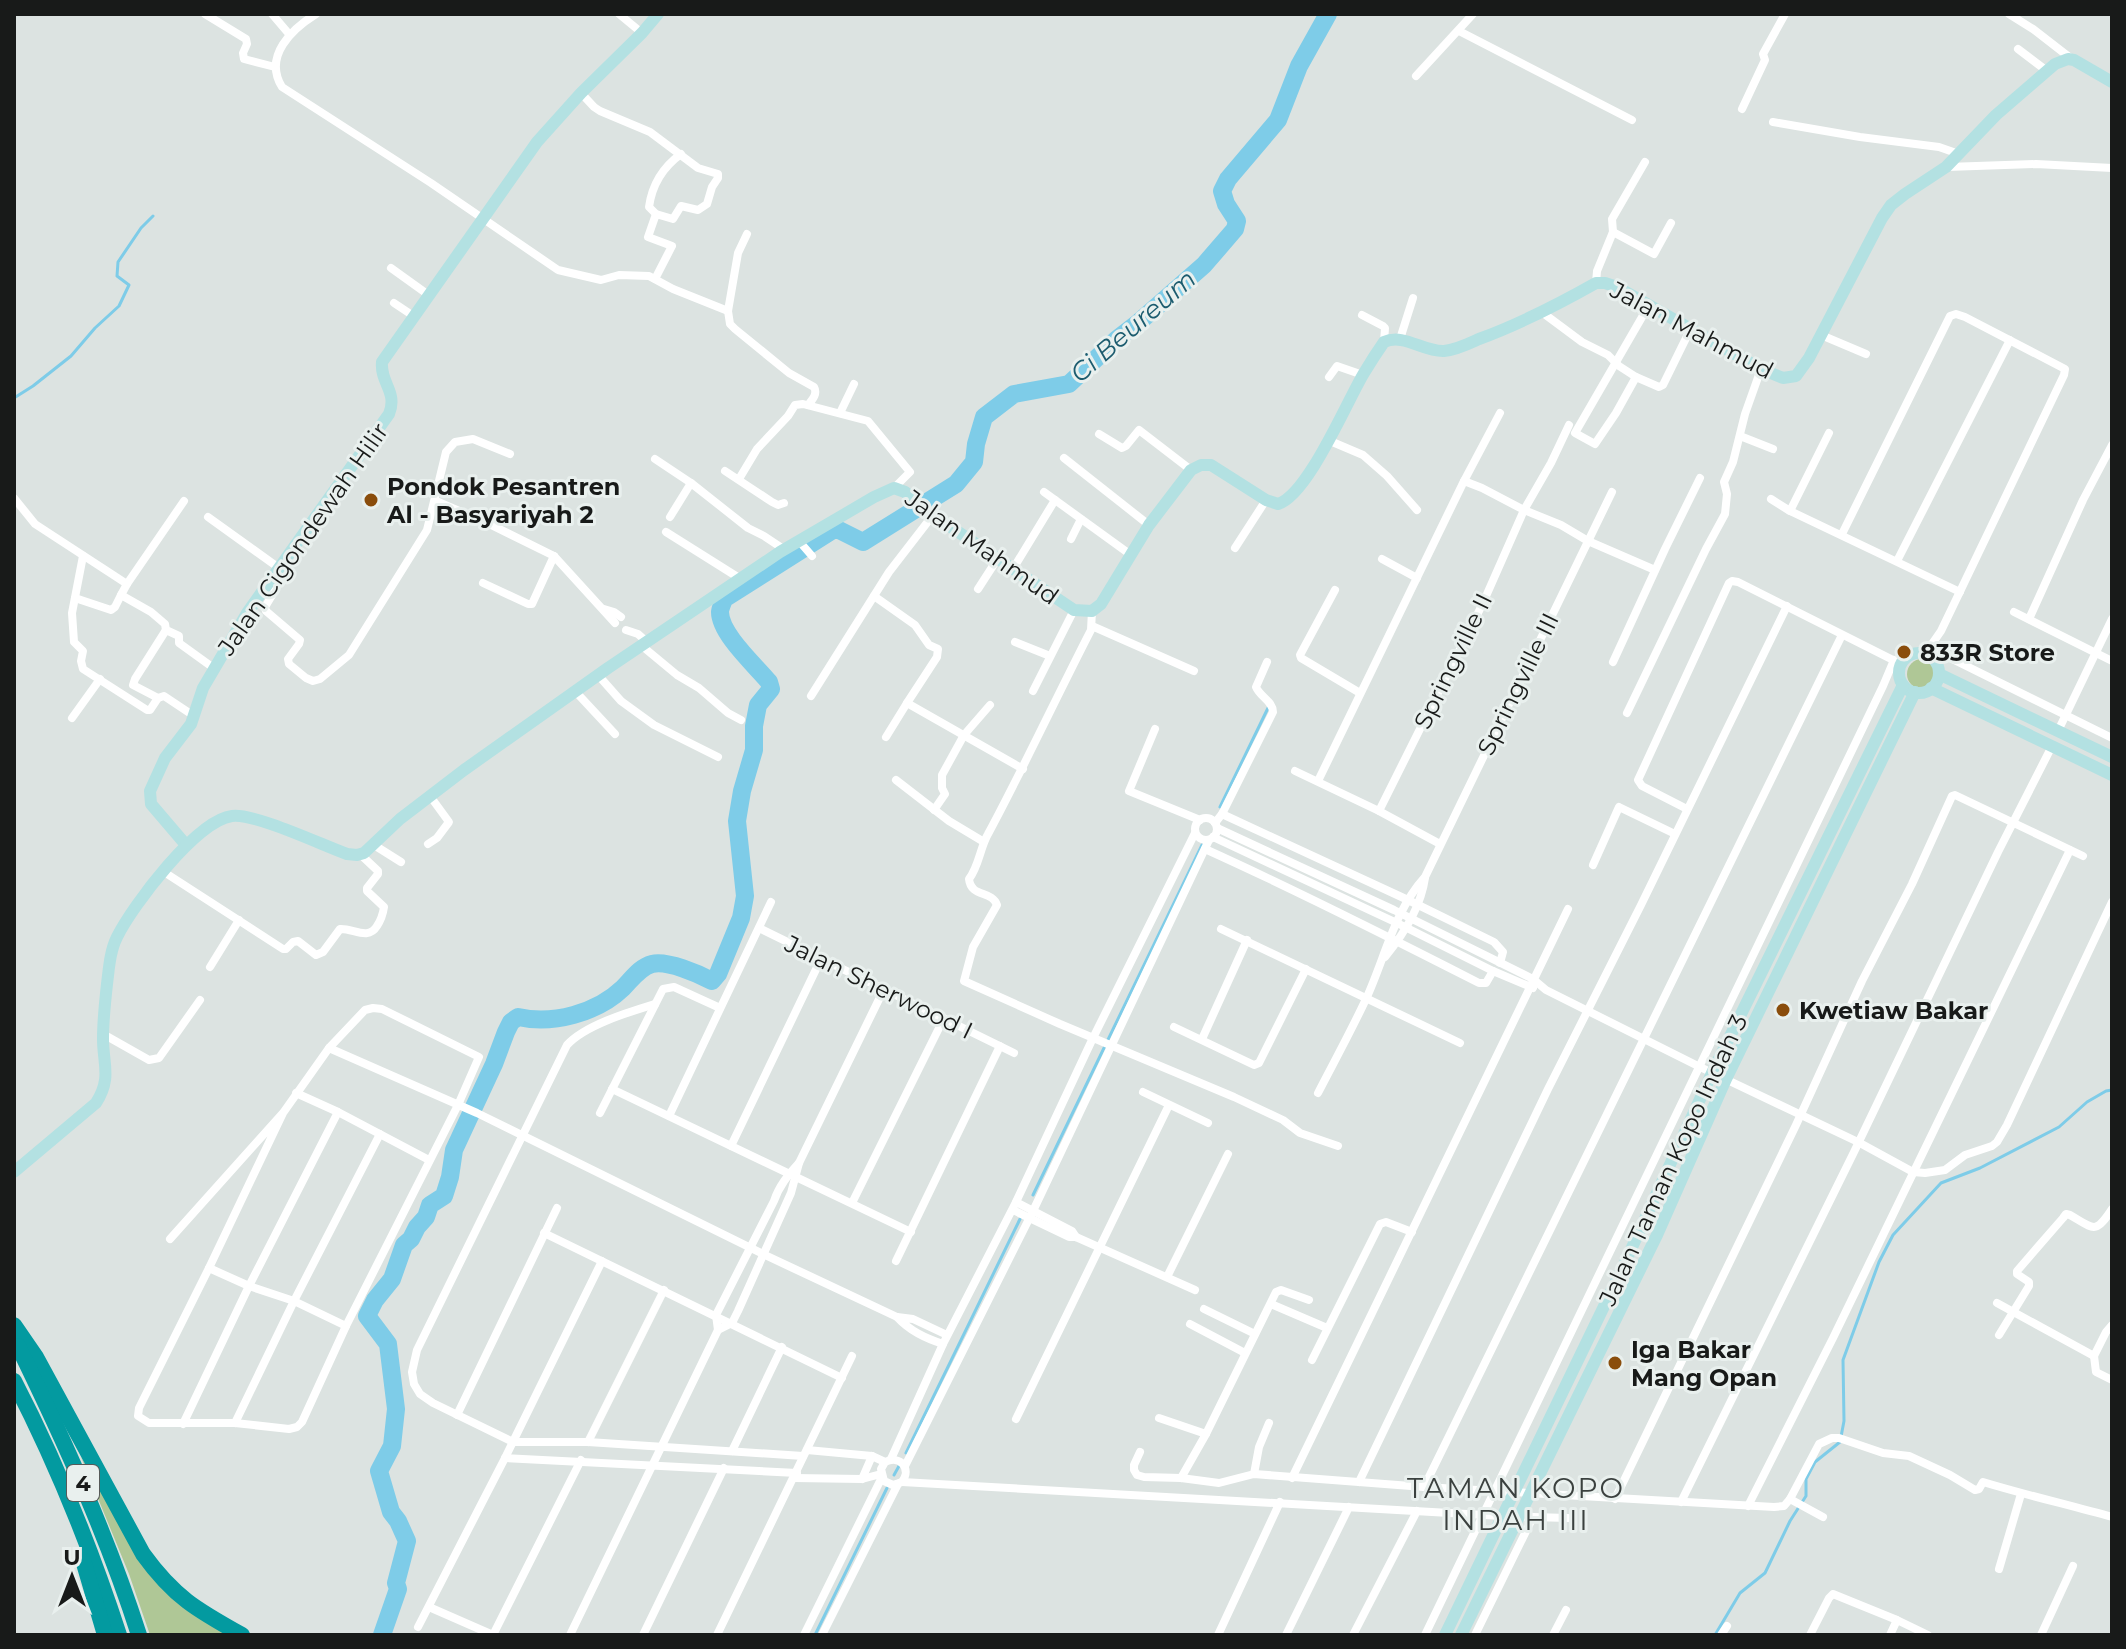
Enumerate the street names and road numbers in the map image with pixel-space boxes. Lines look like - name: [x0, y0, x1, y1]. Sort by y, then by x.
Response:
- street label: Jalan Mahmud: [1605, 274, 1778, 385]
- street label: Jalan Cigondewah Hilir: [211, 417, 394, 662]
- street label: Jalan Mahmud: [899, 483, 1064, 611]
- street label: Springville II: [1408, 588, 1498, 734]
- street label: Springville III: [1471, 608, 1565, 760]
- street label: Jalan Sherwood I: [779, 929, 978, 1045]
- street label: Jalan Taman Kopo Indah 3: [1592, 1010, 1753, 1311]
- road number: 4: [67, 1465, 99, 1501]

